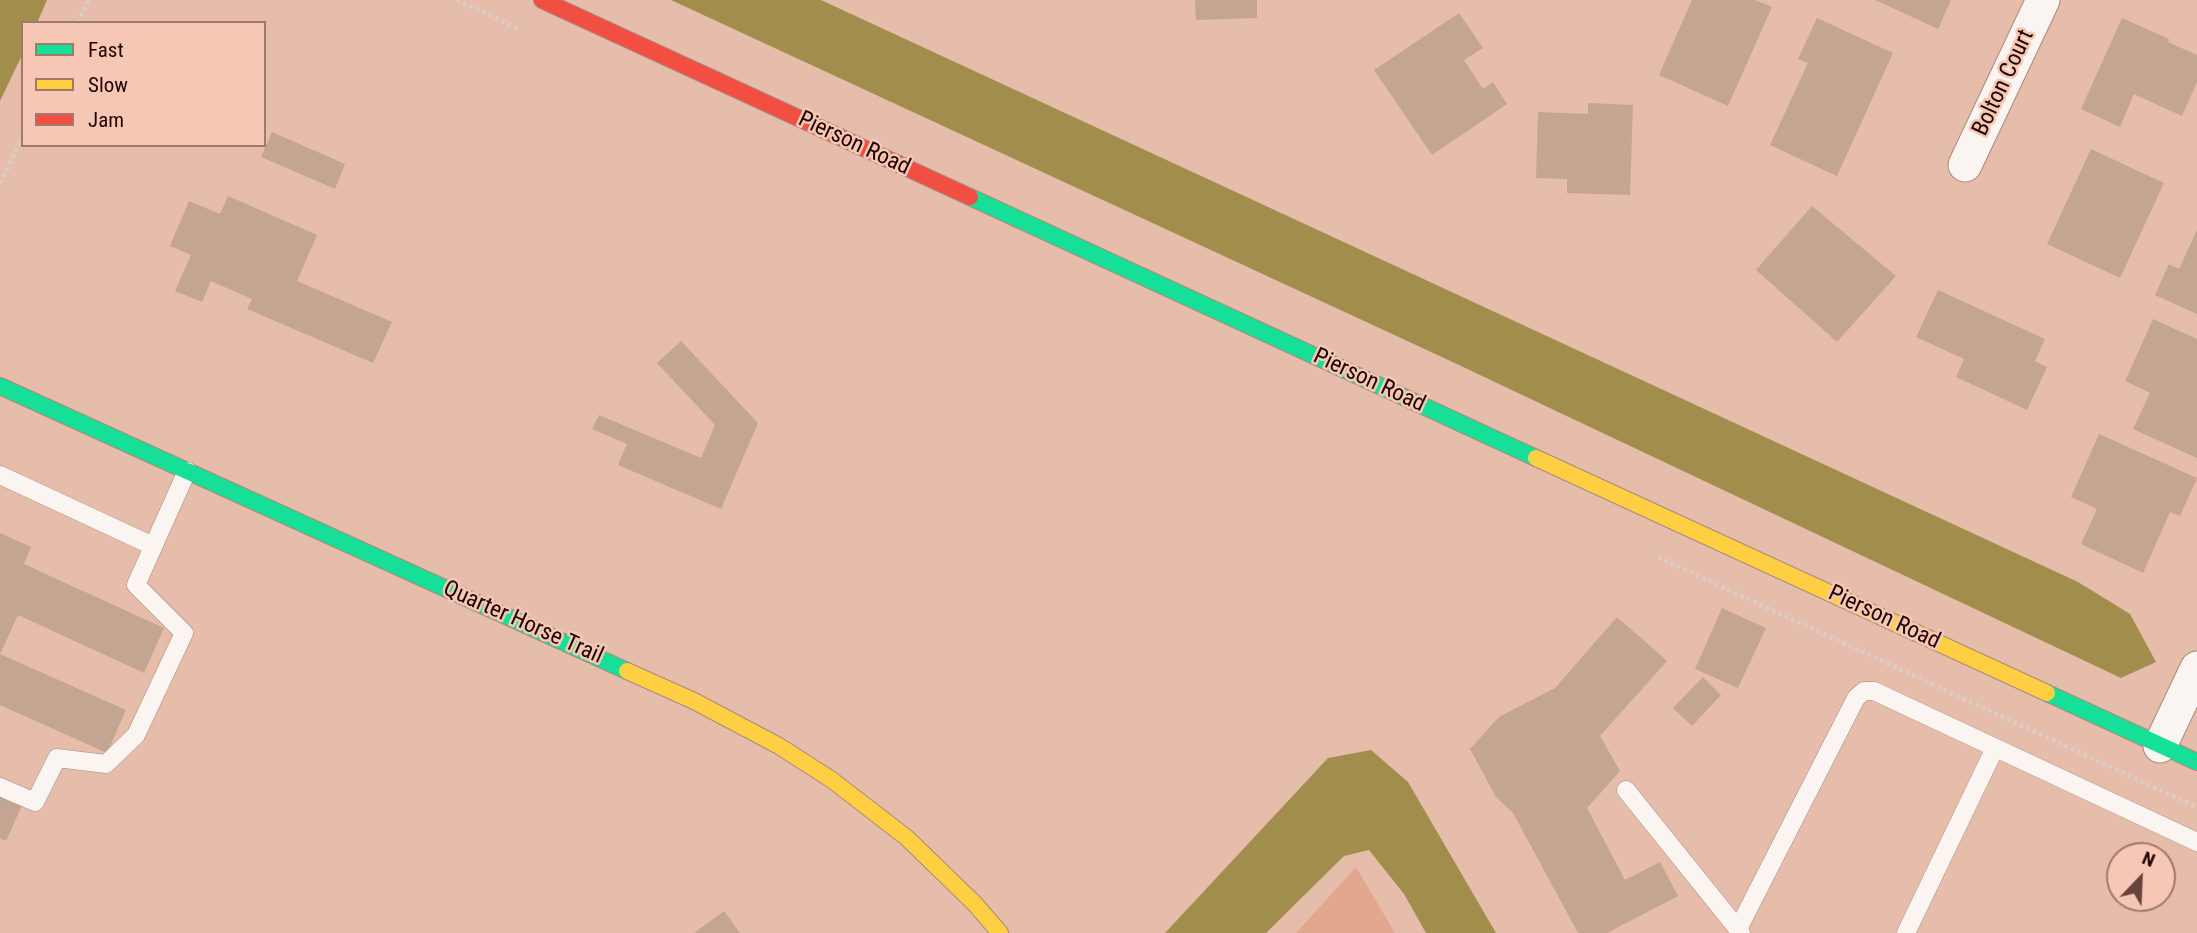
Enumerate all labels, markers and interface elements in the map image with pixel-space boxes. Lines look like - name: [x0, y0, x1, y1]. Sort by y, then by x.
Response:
- legend: [21, 21, 266, 147]
- street label: Bolton Court: [1967, 26, 2041, 140]
- text: Fast: [88, 38, 124, 62]
- text: Slow: [88, 73, 128, 97]
- street label: Pierson Road: [794, 106, 914, 182]
- text: Jam: [88, 108, 124, 132]
- street label: Pierson Road: [1309, 343, 1429, 419]
- street label: Quarter Horse Trail: [439, 575, 607, 671]
- street label: Pierson Road: [1824, 580, 1944, 656]
- north arrow: [2106, 842, 2176, 912]
- text: N: [2139, 846, 2158, 872]

